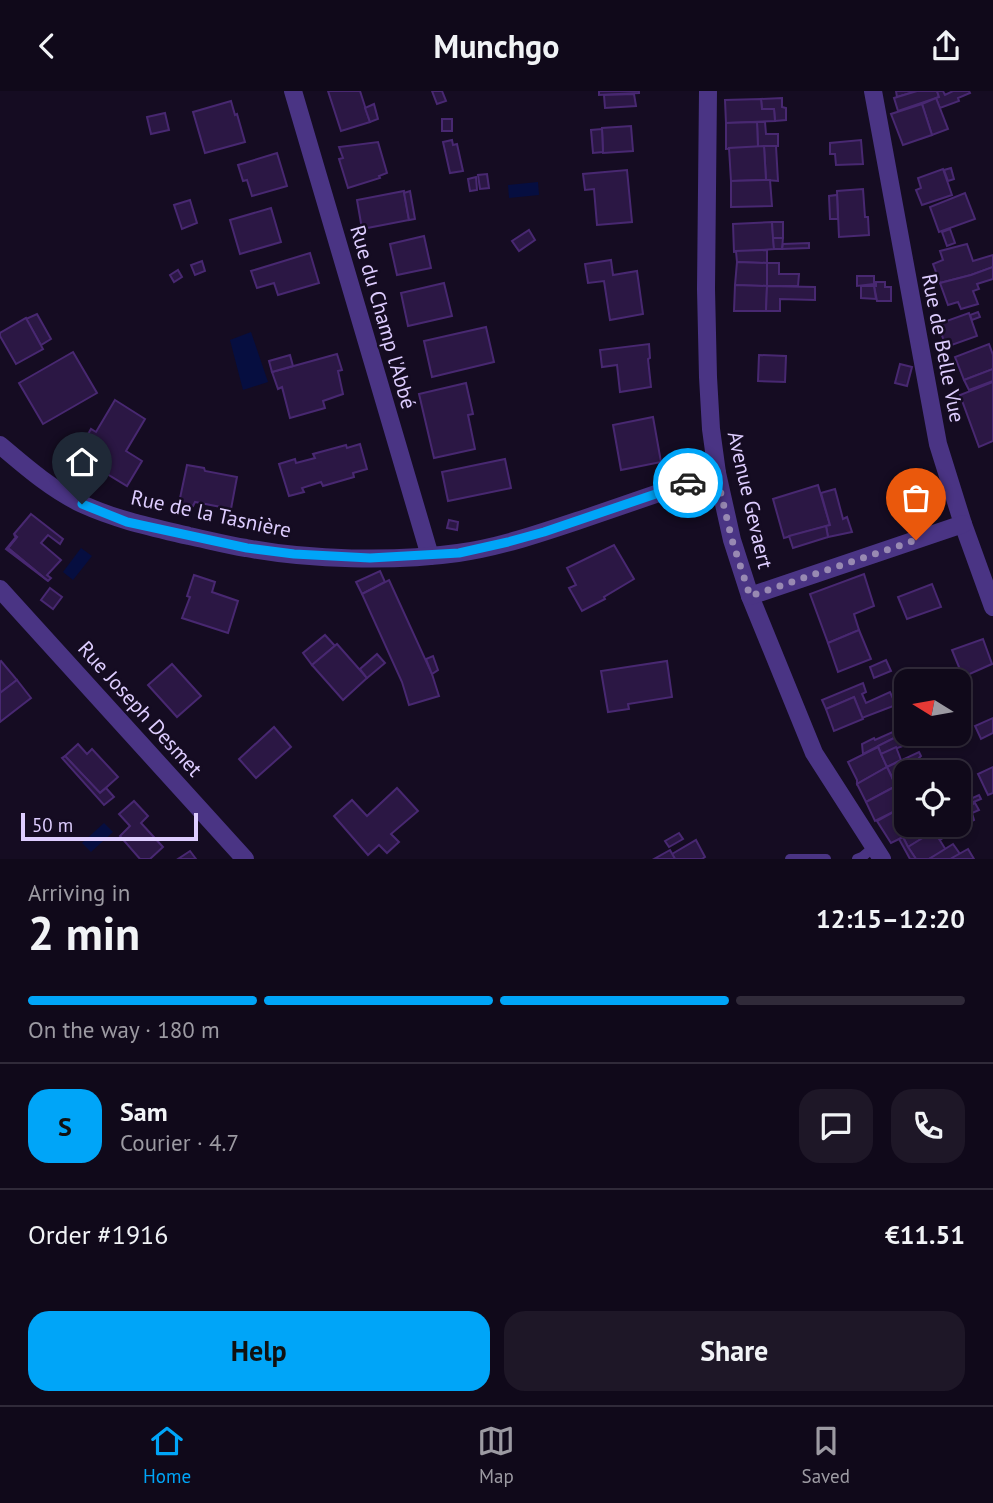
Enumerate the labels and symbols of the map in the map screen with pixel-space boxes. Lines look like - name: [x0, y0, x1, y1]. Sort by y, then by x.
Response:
- street label: Rue du Champ l'Abbé: [344, 222, 423, 412]
- street label: Rue de Belle Vue: [916, 271, 971, 425]
- street label: Avenue Gevaert: [722, 428, 779, 571]
- pin: [52, 432, 112, 504]
- courier: [653, 448, 723, 518]
- pin: [886, 468, 946, 540]
- street label: Rue de la Tasnière: [128, 483, 294, 544]
- street label: Rue Joseph Desmet: [72, 635, 208, 782]
- north arrow: [894, 669, 971, 745]
- scale bar: [21, 810, 198, 842]

